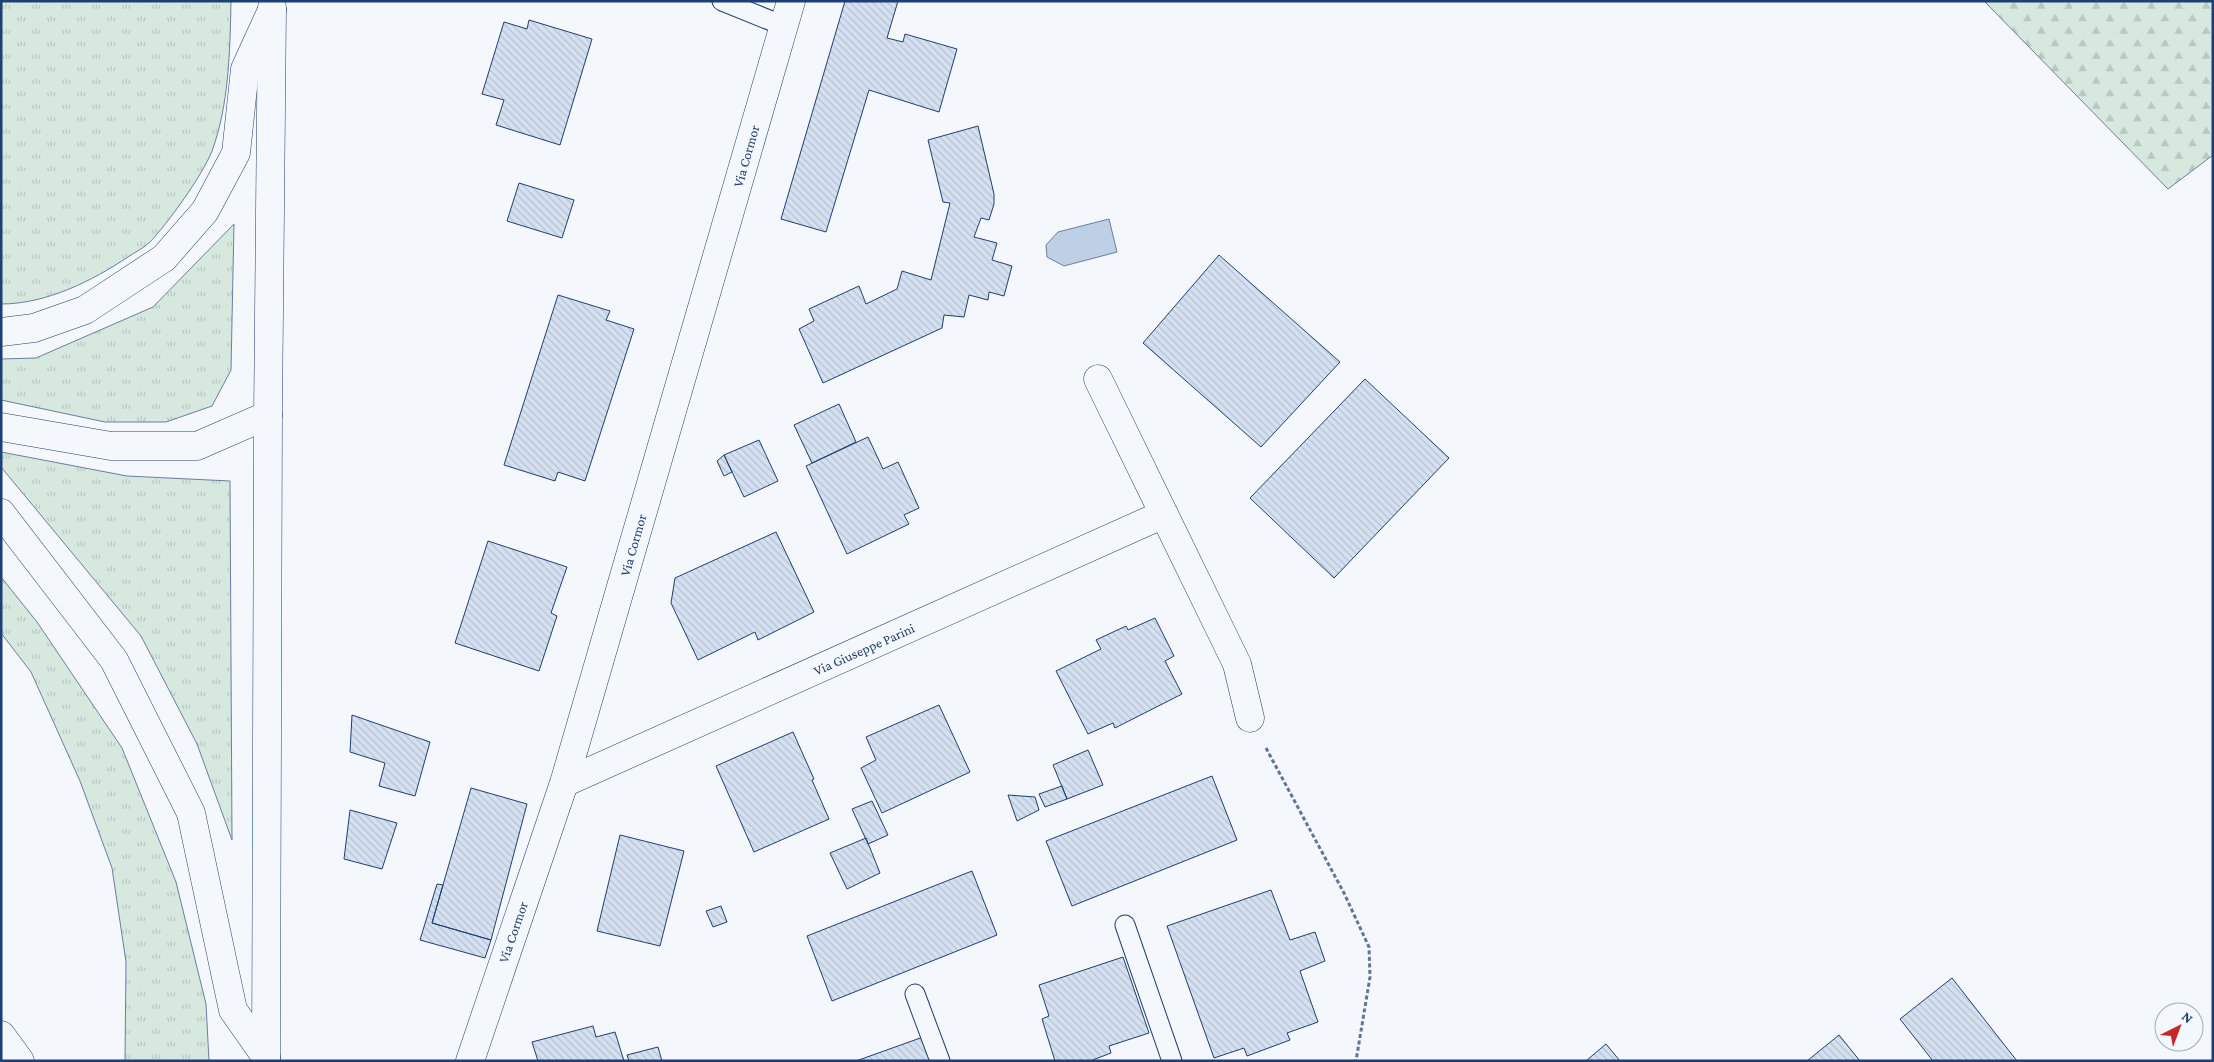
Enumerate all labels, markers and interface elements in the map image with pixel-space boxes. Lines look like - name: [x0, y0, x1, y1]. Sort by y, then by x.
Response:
- street label: Via Cormor: [730, 123, 762, 189]
- street label: Via Cormor: [617, 512, 649, 578]
- street label: Via Giuseppe Parini: [811, 619, 917, 678]
- street label: Via Cormor: [495, 899, 531, 965]
- north arrow: [2154, 1002, 2204, 1052]
- text: N: [2179, 1008, 2197, 1027]

